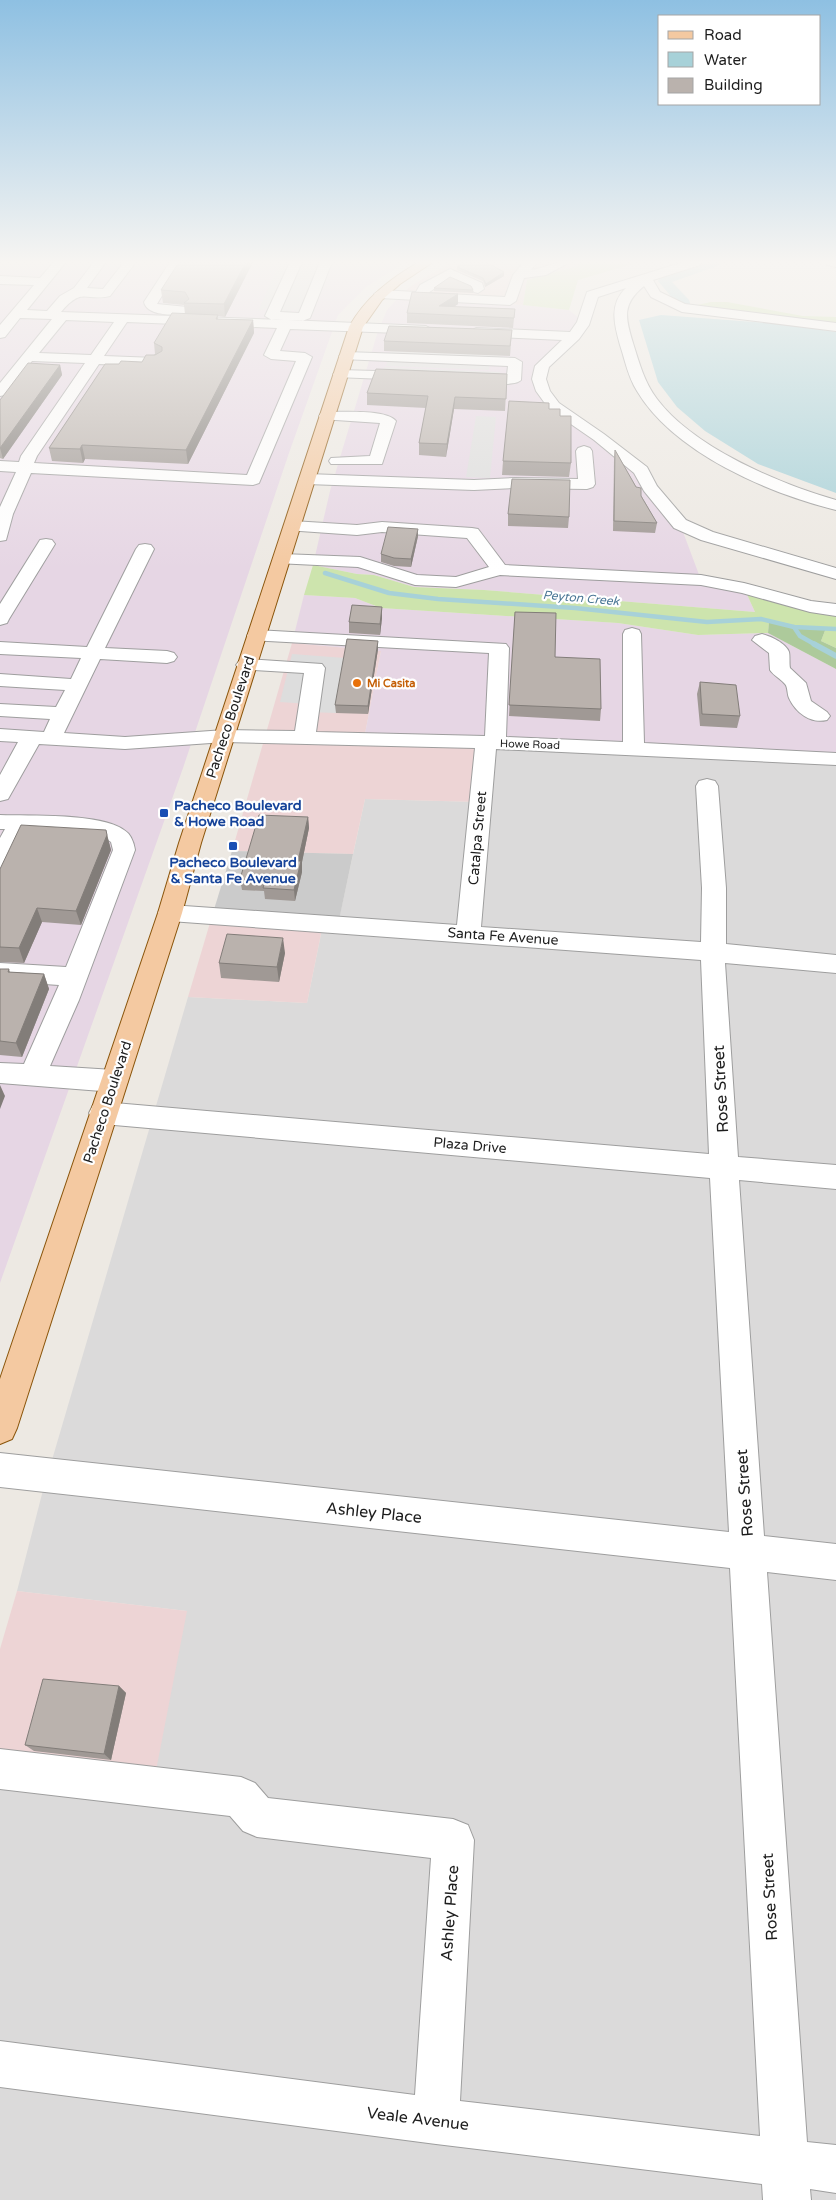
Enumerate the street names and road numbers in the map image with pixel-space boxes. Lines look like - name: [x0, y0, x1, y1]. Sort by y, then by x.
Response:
- street label: Pacheco Boulevard: [203, 654, 258, 780]
- street label: Howe Road: [500, 737, 560, 752]
- street label: Catalpa Street: [465, 790, 490, 886]
- street label: Santa Fe Avenue: [447, 924, 559, 949]
- street label: Pacheco Boulevard: [80, 1039, 135, 1165]
- street label: Rose Street: [709, 1045, 733, 1133]
- street label: Plaza Drive: [433, 1134, 507, 1157]
- street label: Rose Street: [732, 1448, 758, 1537]
- street label: Ashley Place: [325, 1498, 423, 1528]
- street label: Rose Street: [758, 1853, 782, 1941]
- street label: Ashley Place: [437, 1864, 463, 1962]
- street label: Veale Avenue: [366, 2103, 470, 2135]

